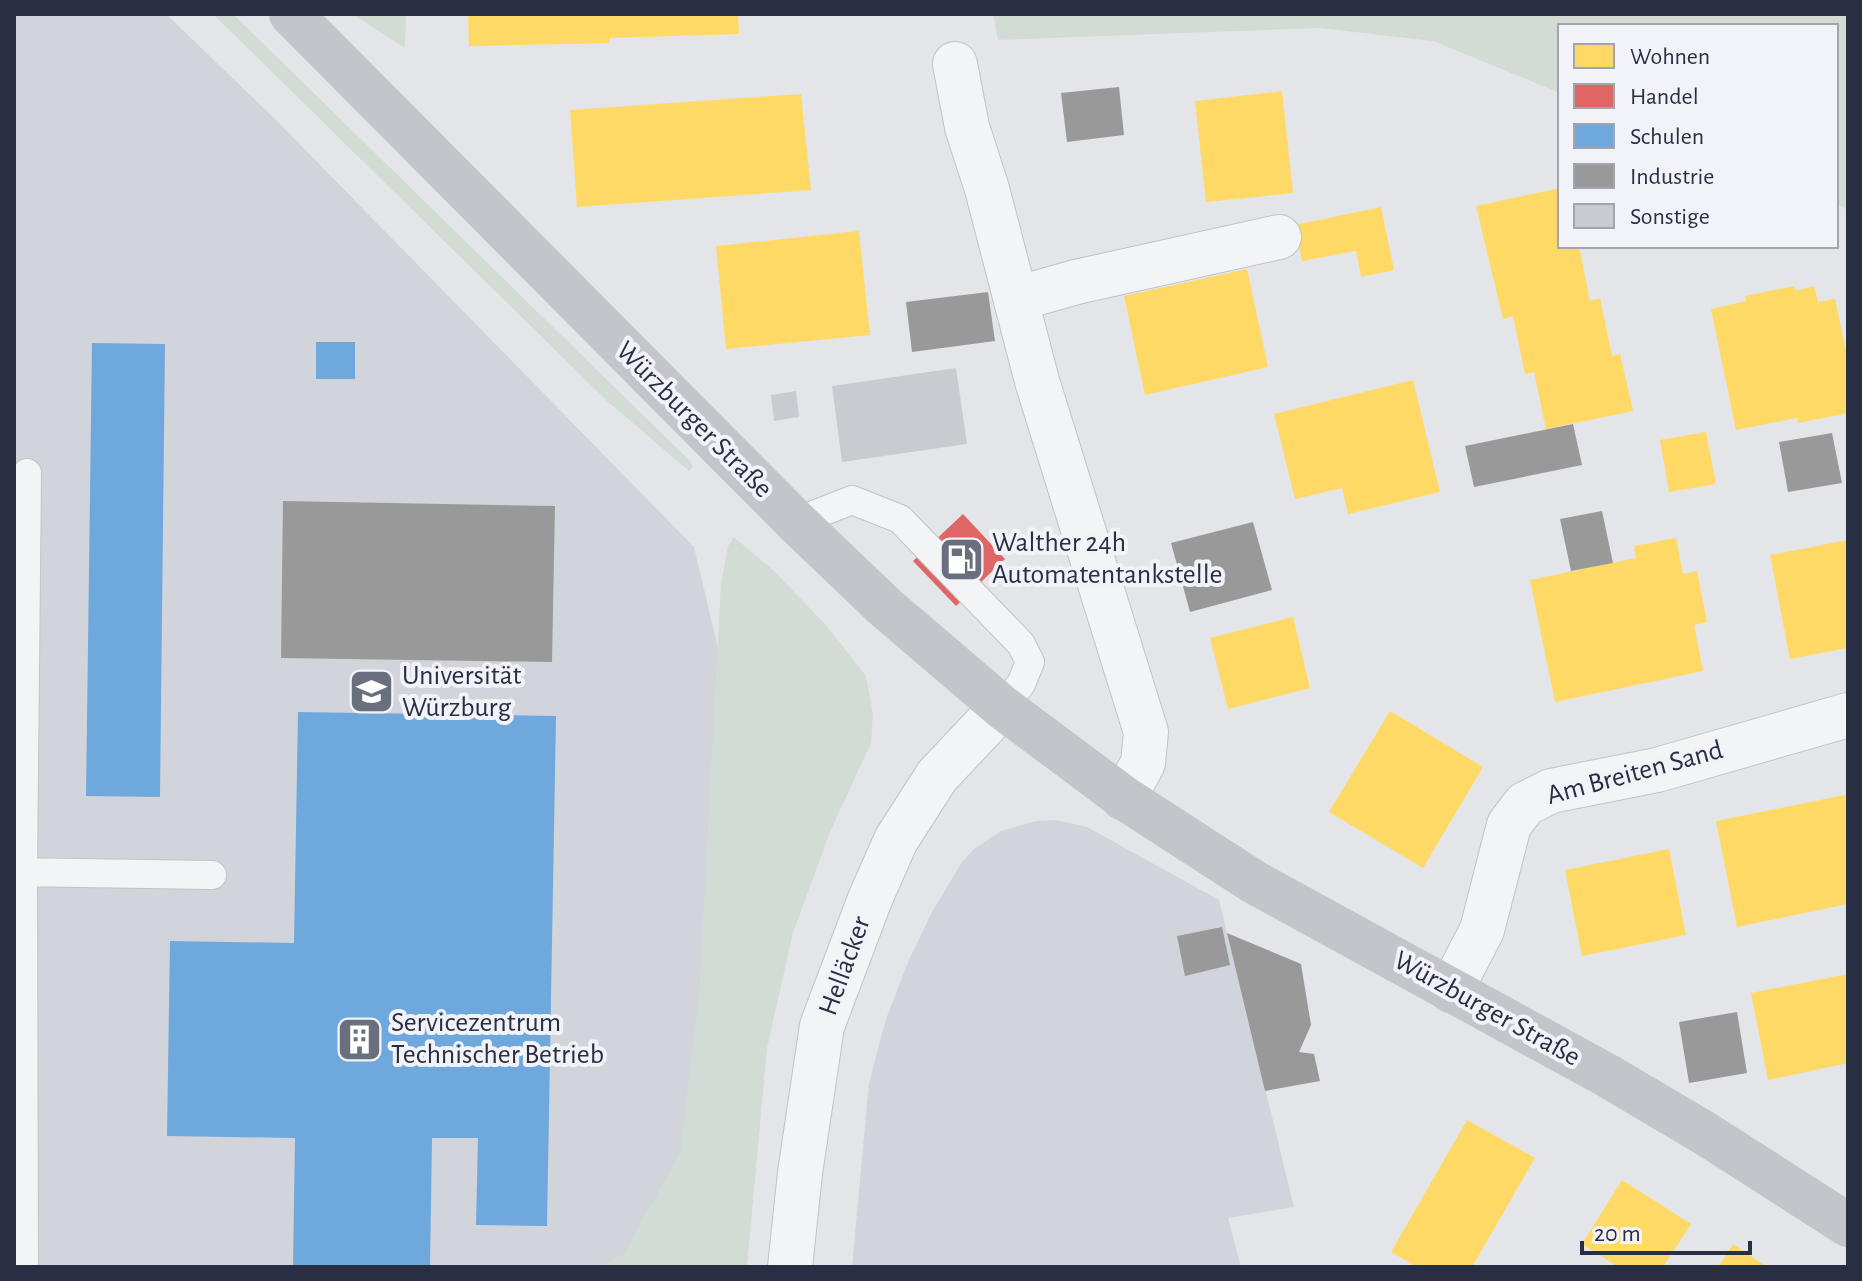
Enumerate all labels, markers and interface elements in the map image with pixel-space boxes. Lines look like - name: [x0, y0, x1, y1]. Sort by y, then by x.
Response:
- legend: [1558, 24, 1838, 248]
- text: Wohnen: [1630, 45, 1710, 69]
- text: Handel: [1630, 85, 1699, 109]
- text: Schulen: [1630, 125, 1704, 149]
- text: Industrie: [1630, 165, 1714, 189]
- text: Sonstige: [1630, 205, 1710, 229]
- street label: Würzburger Straße: [611, 337, 777, 503]
- place label: Walther 24h Automatentankstelle: [992, 529, 1223, 589]
- fuel station icon: Walther 24h Automatentankstelle: [937, 535, 985, 583]
- place label: Universität Würzburg: [402, 662, 522, 722]
- school or university icon: Universität Würzburg: [347, 668, 395, 716]
- street label: Am Breiten Sand: [1544, 736, 1726, 810]
- street label: Helläcker: [814, 913, 876, 1019]
- street label: Würzburger Straße: [1389, 946, 1585, 1072]
- place label: Servicezentrum Technischer Betrieb: [391, 1009, 604, 1069]
- building icon: Servicezentrum Technischer Betrieb: [336, 1015, 384, 1063]
- scale bar: [1582, 1205, 1750, 1255]
- text: 20 m: [1594, 1222, 1641, 1246]

